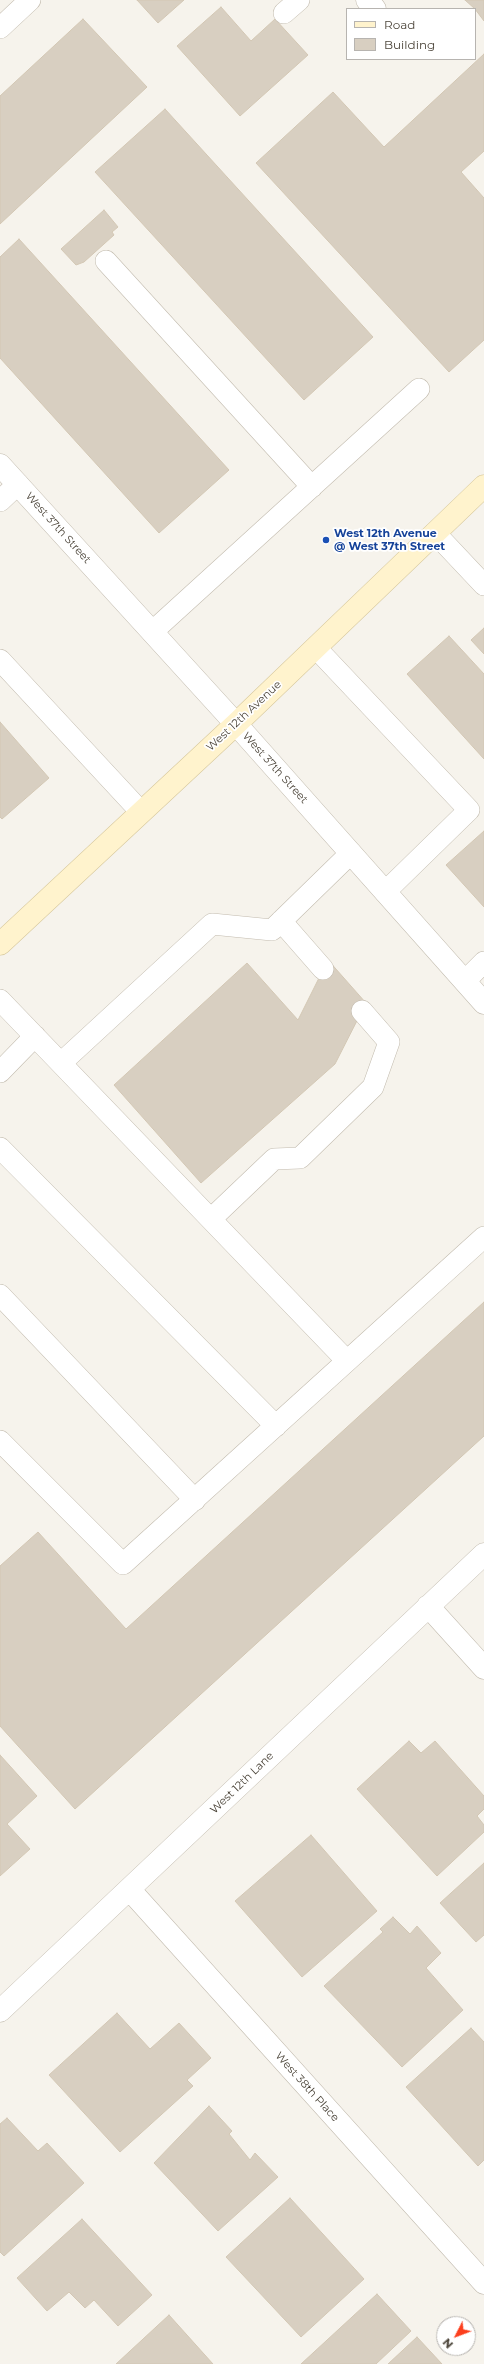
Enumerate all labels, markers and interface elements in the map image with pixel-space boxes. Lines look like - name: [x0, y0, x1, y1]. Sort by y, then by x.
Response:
- legend: [346, 8, 476, 60]
- text: Road: [384, 17, 415, 32]
- text: Building: [384, 37, 435, 52]
- street label: West 37th Street: [23, 490, 93, 566]
- place label: West 12th Avenue @ West 37th Street: [334, 527, 445, 553]
- marker: West 12th Avenue @ West 37th Street: [321, 535, 331, 545]
- street label: West 12th Avenue: [204, 678, 284, 754]
- street label: West 37th Street: [240, 730, 310, 806]
- street label: West 12th Lane: [208, 1749, 276, 1817]
- street label: West 38th Place: [272, 2049, 342, 2125]
- north arrow: [436, 2316, 476, 2356]
- text: N: [440, 2335, 456, 2351]

